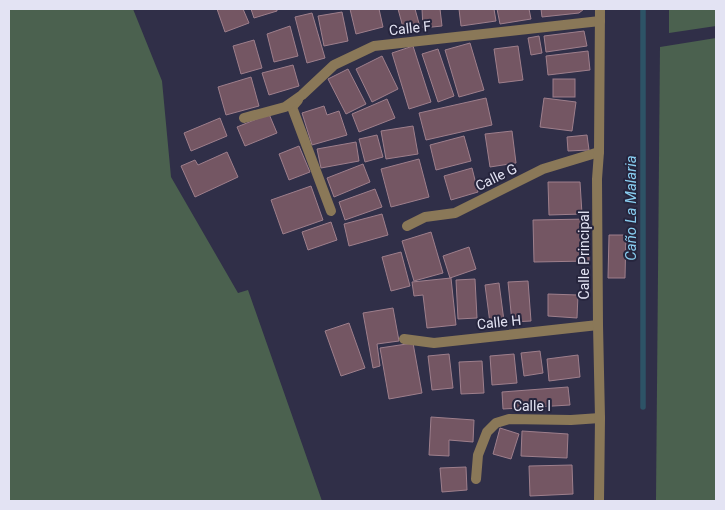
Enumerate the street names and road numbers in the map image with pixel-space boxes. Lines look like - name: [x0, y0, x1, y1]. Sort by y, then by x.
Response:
- street label: Calle F: [388, 18, 432, 38]
- street label: Calle G: [473, 160, 519, 194]
- street label: Calle Principal: [576, 211, 592, 299]
- street label: Calle H: [476, 312, 522, 332]
- street label: Calle I: [513, 398, 551, 414]

